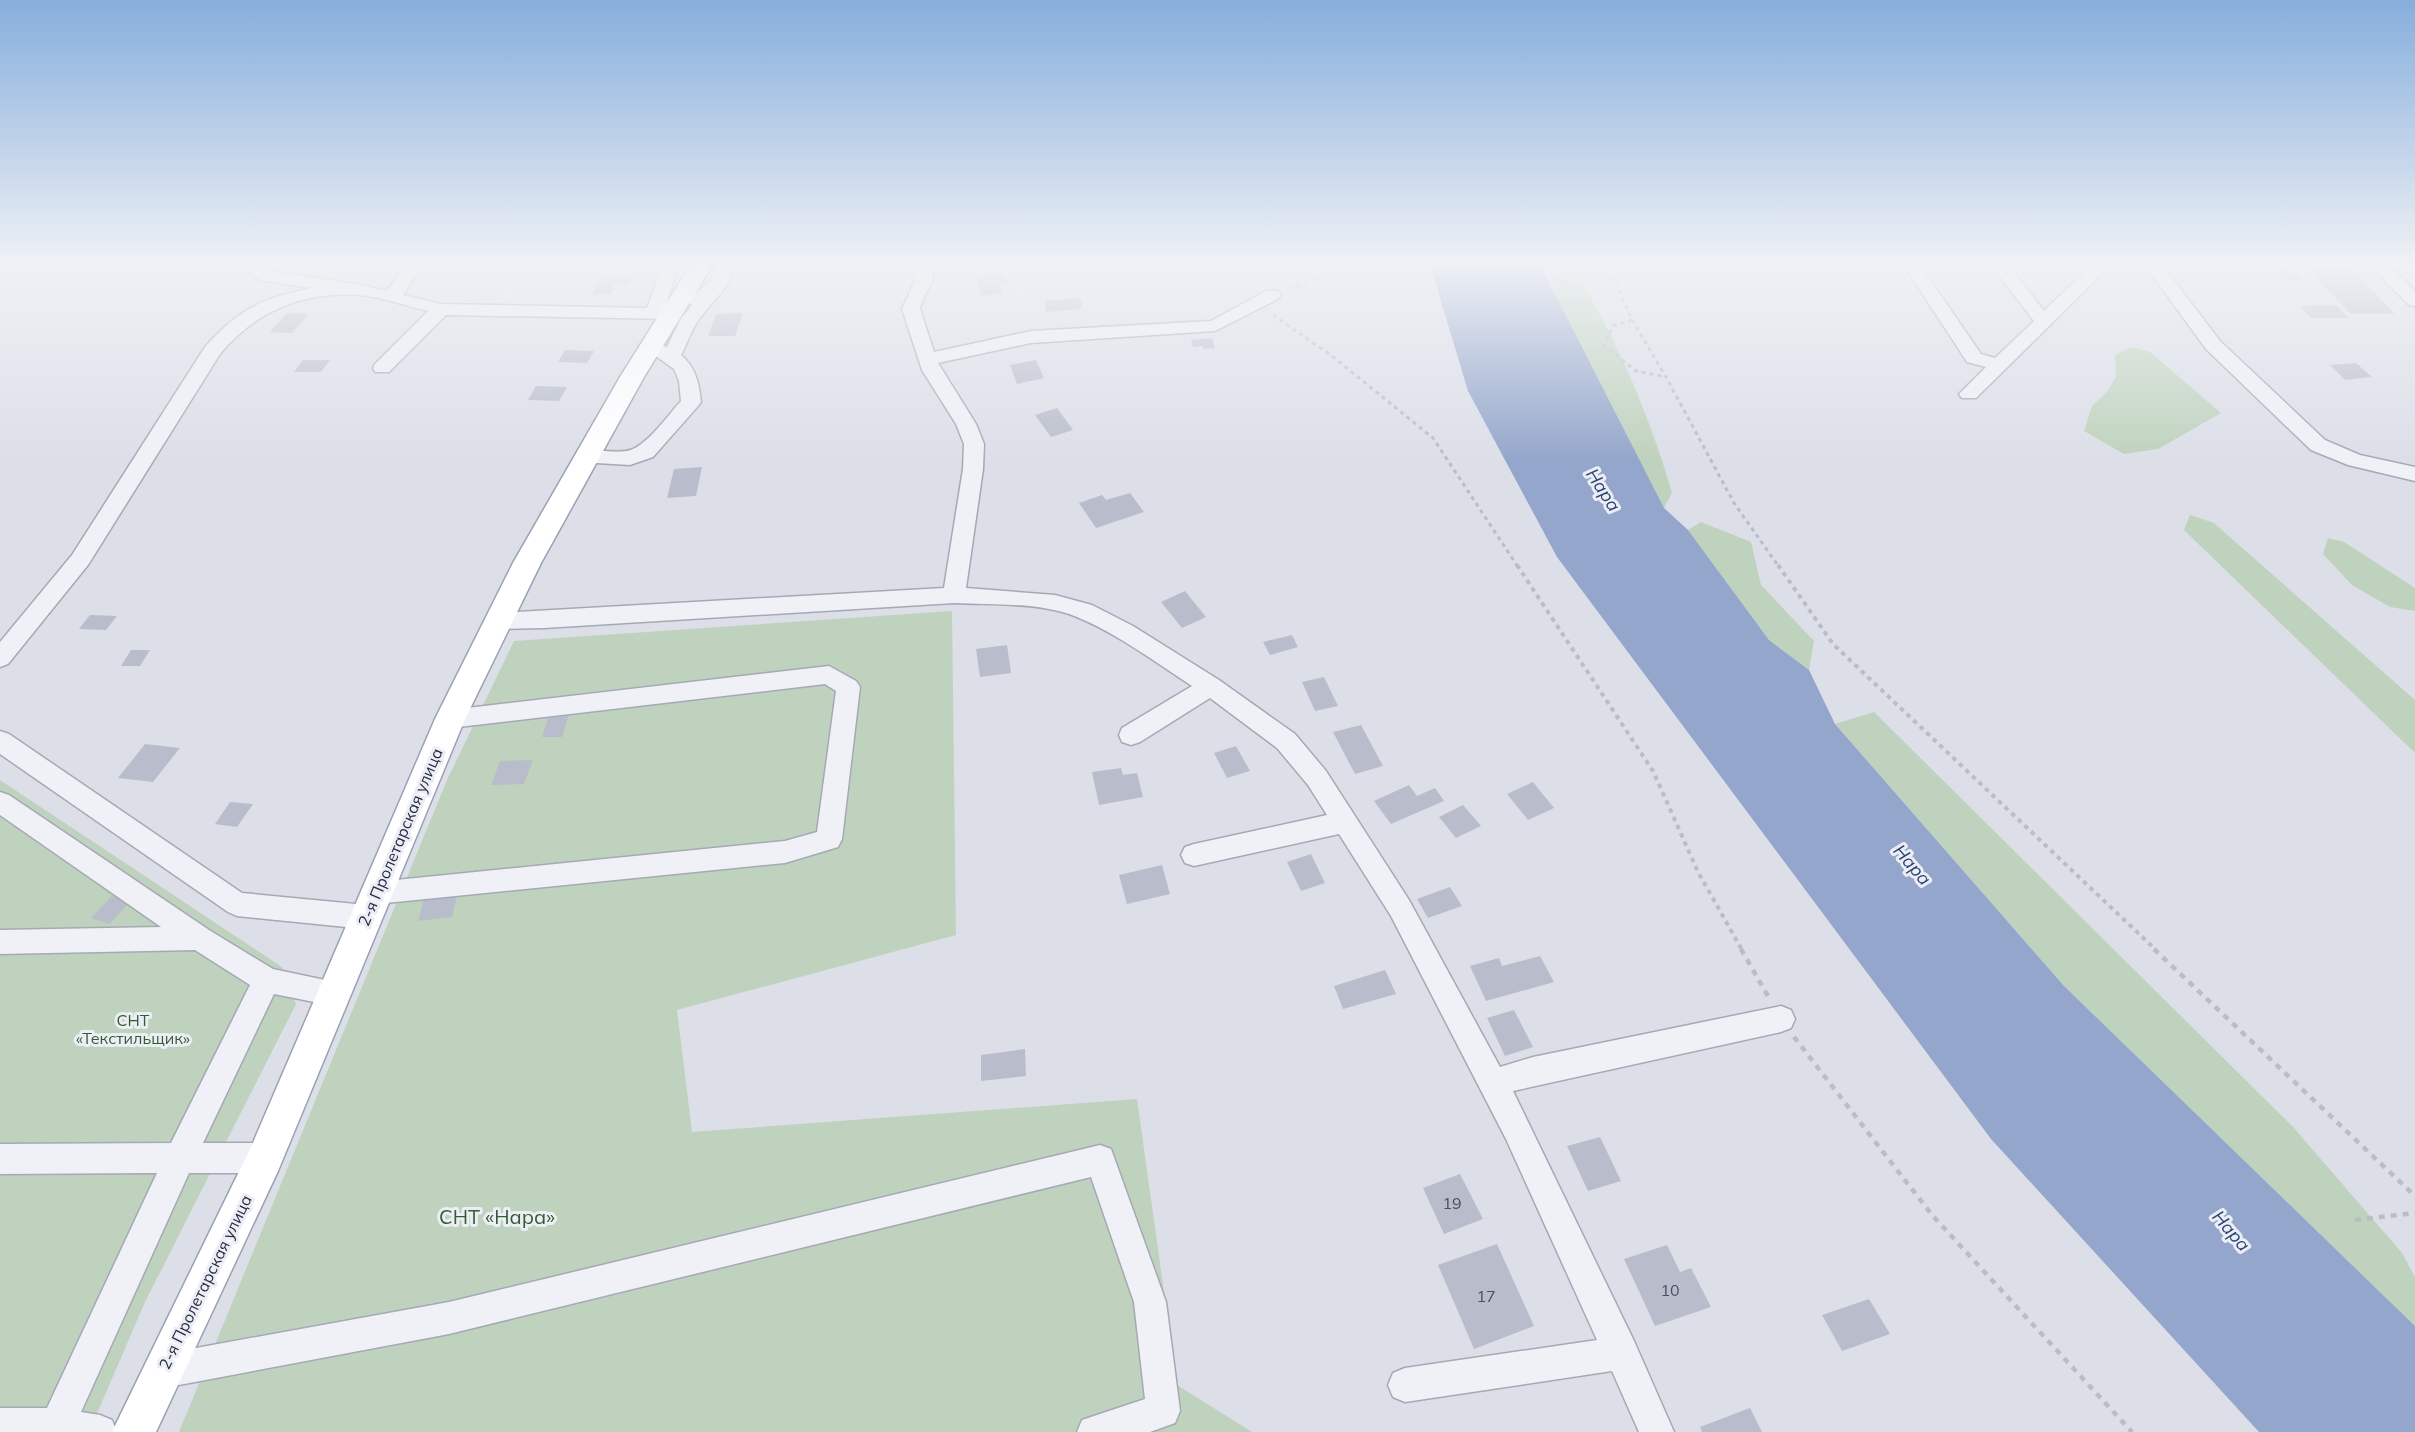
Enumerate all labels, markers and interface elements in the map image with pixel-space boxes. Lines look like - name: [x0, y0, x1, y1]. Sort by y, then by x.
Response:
- water label: Нара: [1581, 464, 1626, 516]
- street label: 2-я Пролетарская улица: [353, 745, 447, 929]
- water label: Нара: [1888, 839, 1936, 890]
- park label: СНТ «Текстильщик»: [76, 1010, 190, 1048]
- street label: 2-я Пролетарская улица: [154, 1191, 256, 1373]
- house number: 19: [1442, 1193, 1462, 1213]
- park label: СНТ «Нара»: [439, 1204, 555, 1229]
- water label: Нара: [2207, 1205, 2255, 1256]
- house number: 10: [1660, 1280, 1680, 1300]
- house number: 17: [1476, 1286, 1496, 1306]

